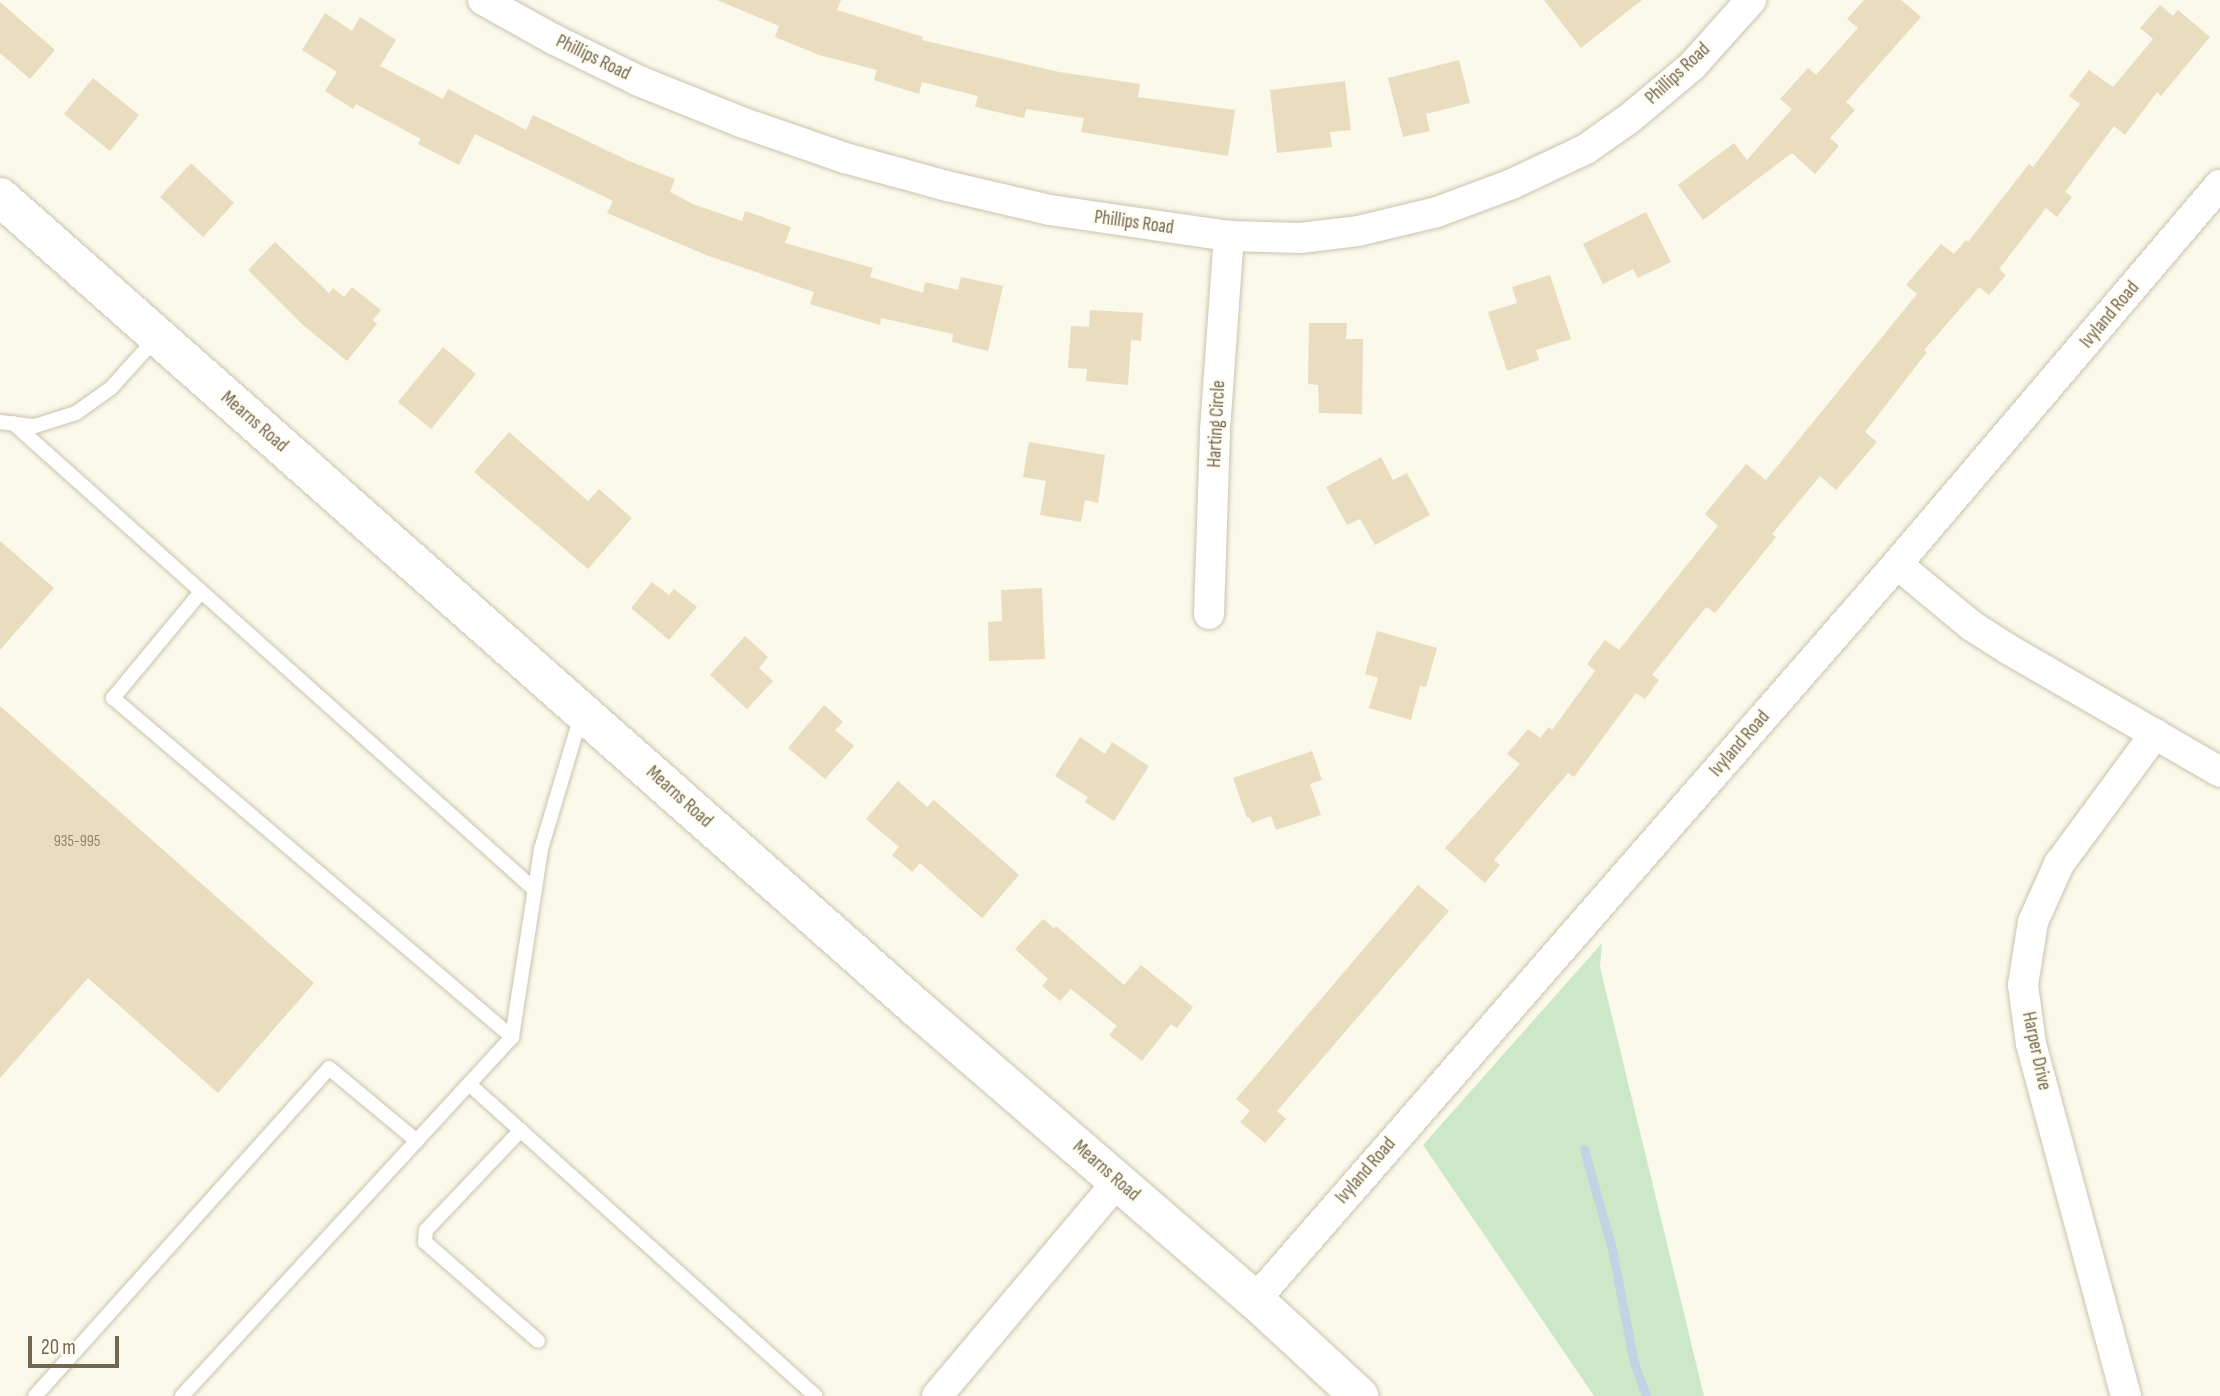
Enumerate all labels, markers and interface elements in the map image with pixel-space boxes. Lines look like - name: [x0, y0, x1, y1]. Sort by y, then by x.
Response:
- street label: Phillips Road: [552, 30, 634, 86]
- street label: Phillips Road: [1641, 38, 1715, 110]
- street label: Phillips Road: [1093, 206, 1175, 240]
- street label: Ivyland Road: [2076, 277, 2144, 353]
- street label: Harting Circle: [1203, 380, 1231, 468]
- street label: Mearns Road: [216, 387, 292, 457]
- street label: Ivyland Road: [1705, 706, 1775, 782]
- street label: Mearns Road: [641, 761, 717, 833]
- house number: 935-995: [54, 832, 100, 852]
- street label: Harper Drive: [2017, 1010, 2055, 1092]
- street label: Ivyland Road: [1331, 1133, 1401, 1209]
- street label: Mearns Road: [1068, 1136, 1144, 1206]
- scale bar: [32, 1322, 122, 1366]
- text: 20 m: [41, 1335, 76, 1360]

